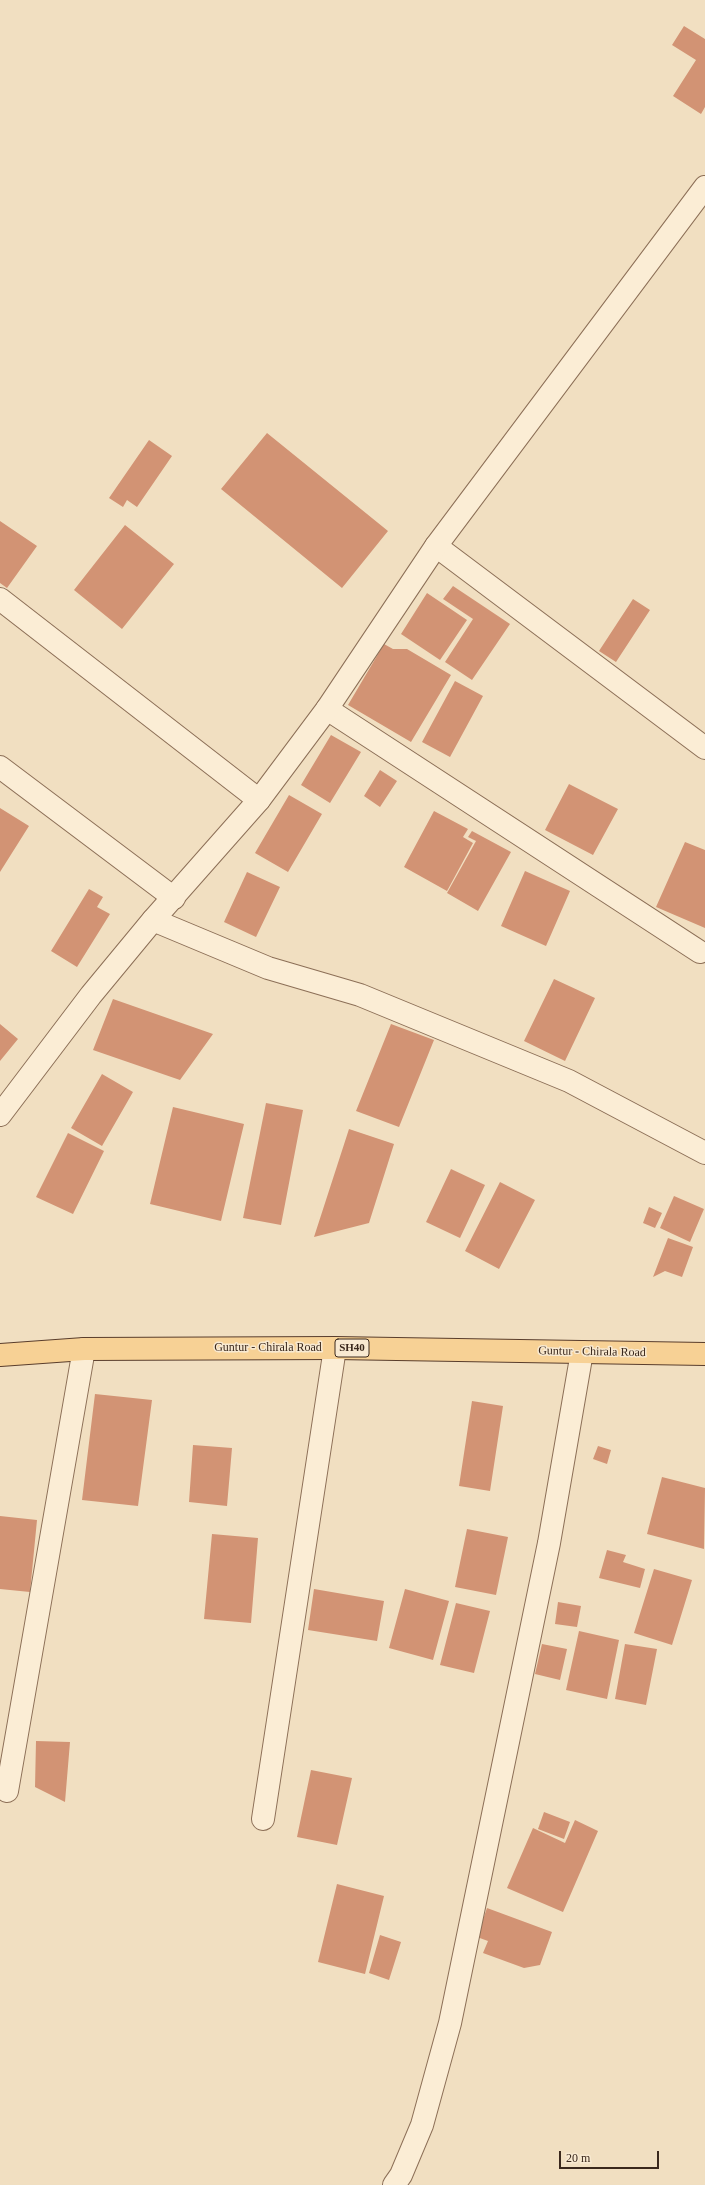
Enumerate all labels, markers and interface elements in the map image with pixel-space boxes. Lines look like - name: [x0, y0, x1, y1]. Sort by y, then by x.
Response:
- road number: SH40: [335, 1339, 369, 1357]
- street label: Guntur - Chirala Road: [214, 1341, 322, 1355]
- street label: Guntur - Chirala Road: [538, 1344, 646, 1360]
- scale bar: [561, 2143, 661, 2169]
- text: 20 m: [566, 2151, 590, 2165]

